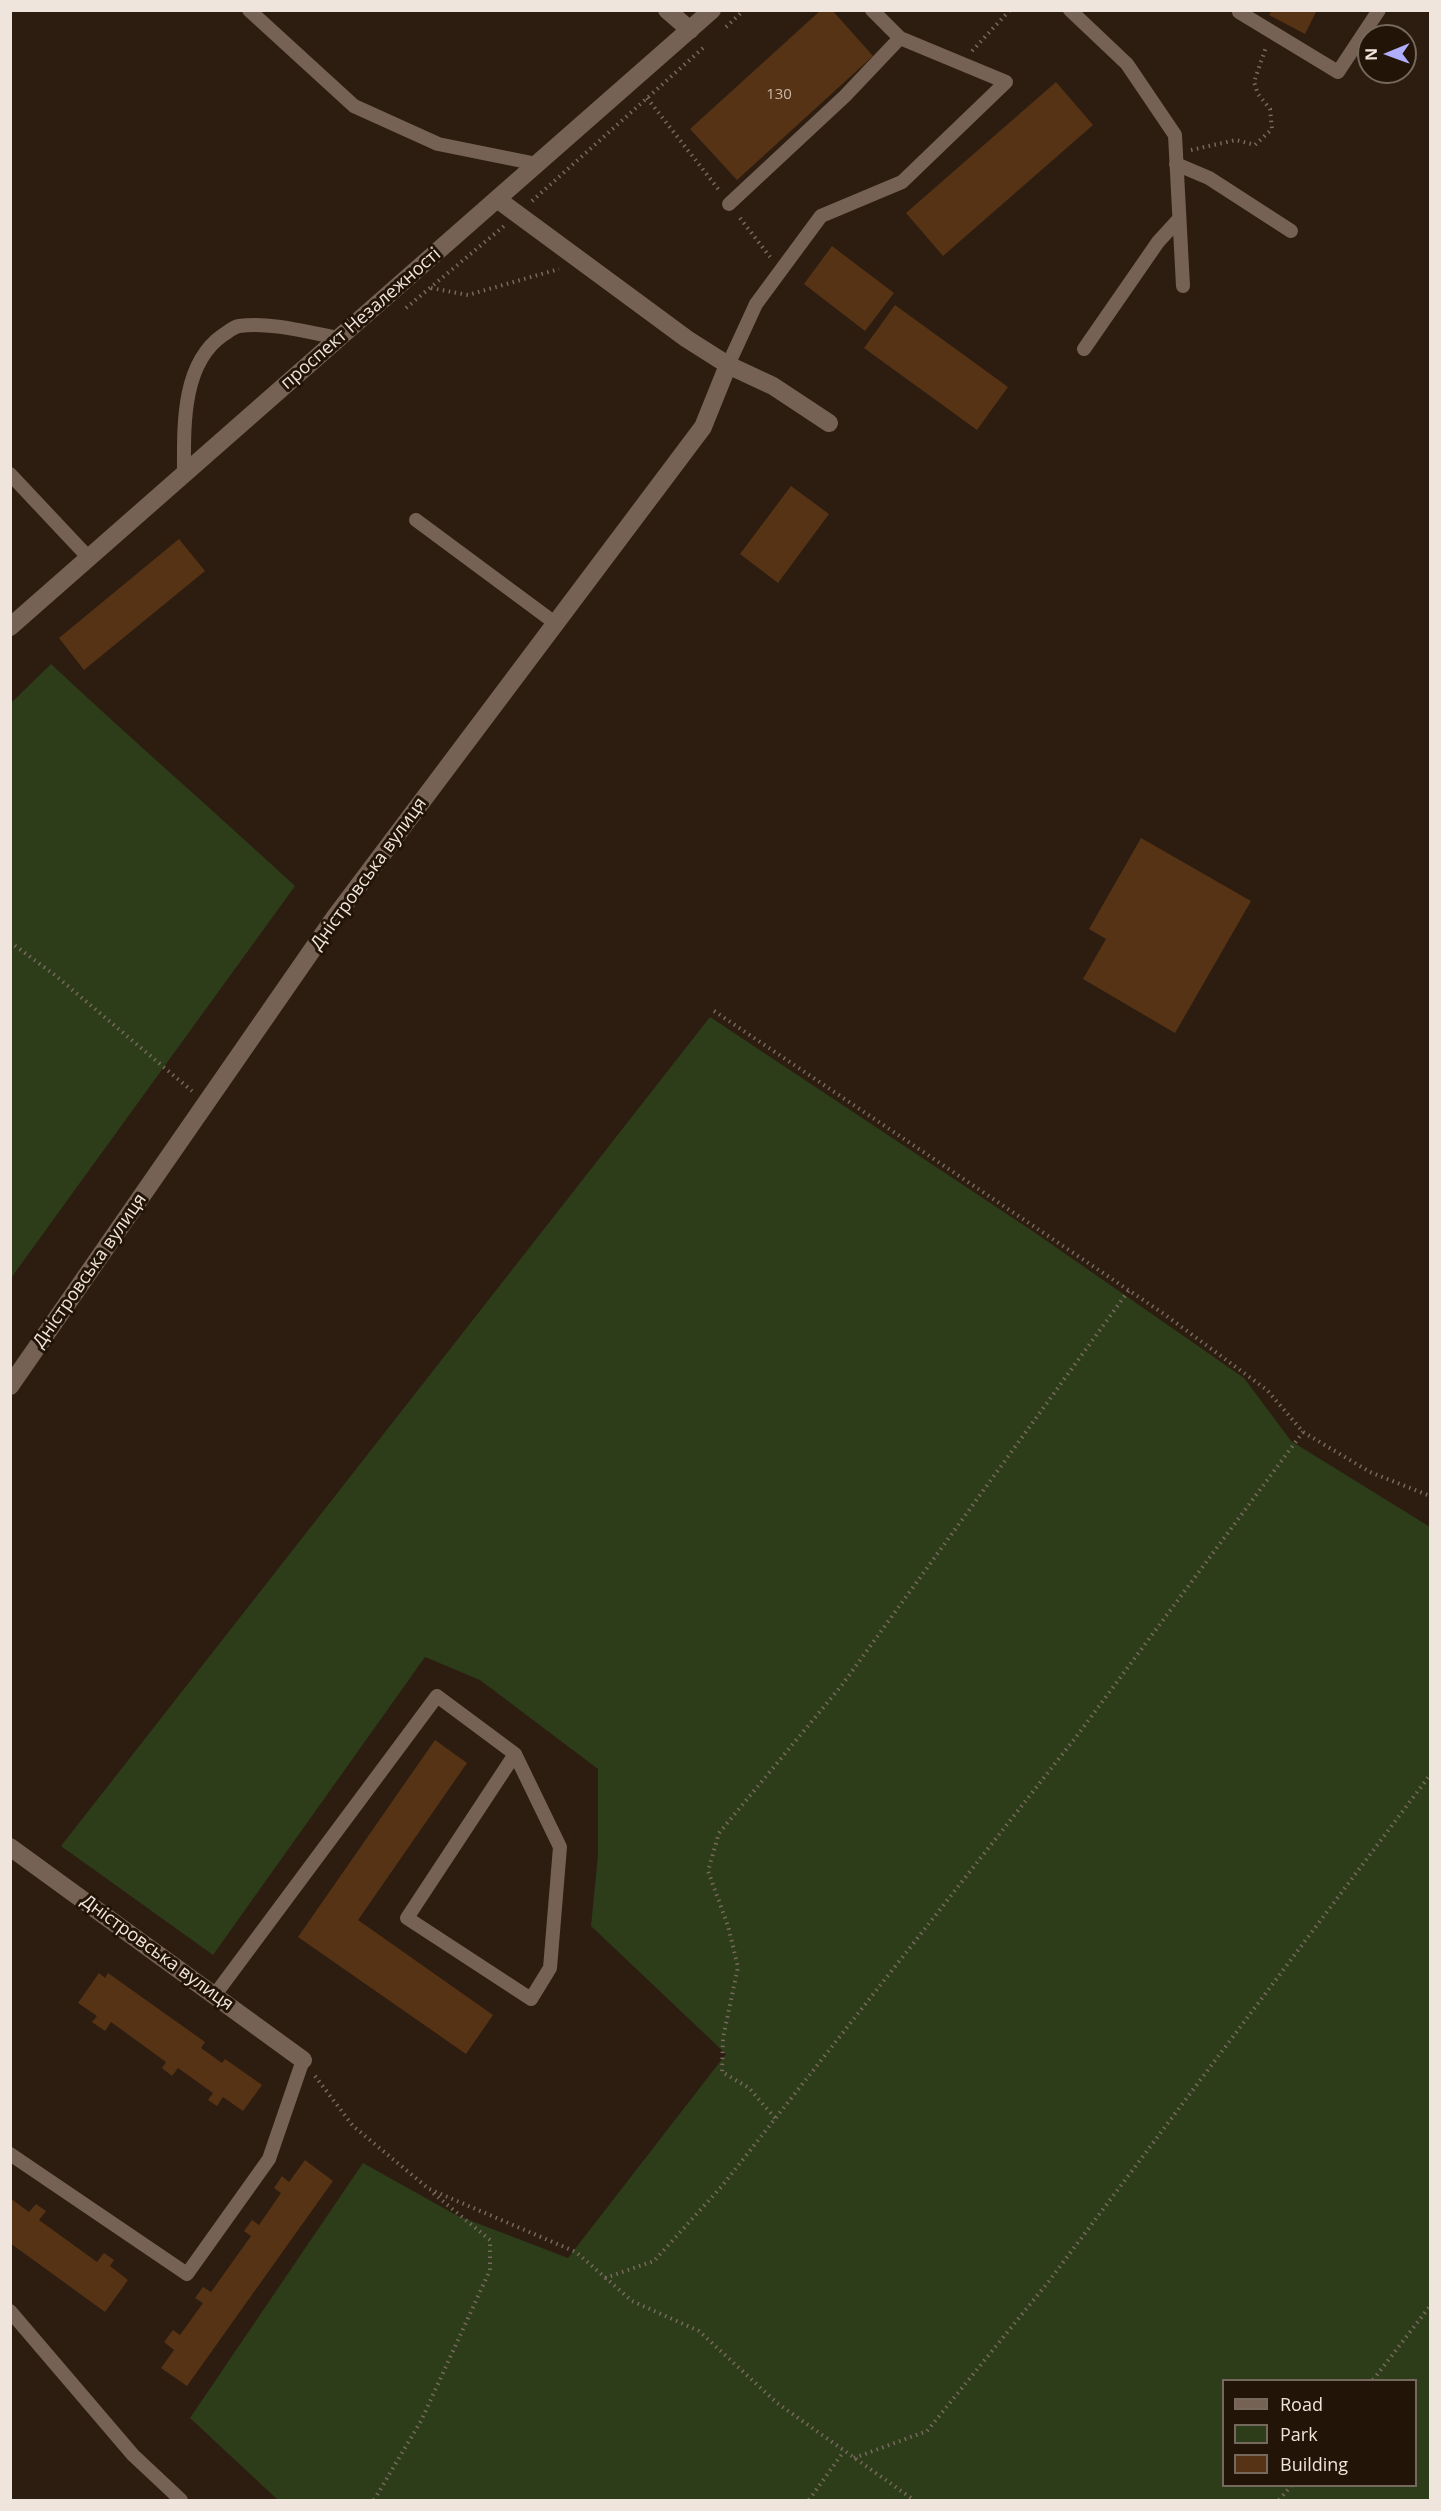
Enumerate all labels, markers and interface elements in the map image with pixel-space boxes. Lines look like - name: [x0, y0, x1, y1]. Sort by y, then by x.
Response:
- north arrow: [1357, 24, 1417, 84]
- text: N: [1360, 48, 1382, 61]
- house number: 130: [766, 86, 792, 104]
- street label: проспект Незалежності: [277, 244, 445, 394]
- street label: Дністровська вулиця: [306, 794, 432, 954]
- street label: Дністровська вулиця: [29, 1190, 151, 1352]
- street label: Дністровська вулиця: [77, 1890, 237, 2016]
- legend: [1222, 2379, 1417, 2487]
- text: Road: [1280, 2392, 1323, 2416]
- text: Park: [1280, 2422, 1318, 2446]
- text: Building: [1280, 2452, 1348, 2476]

